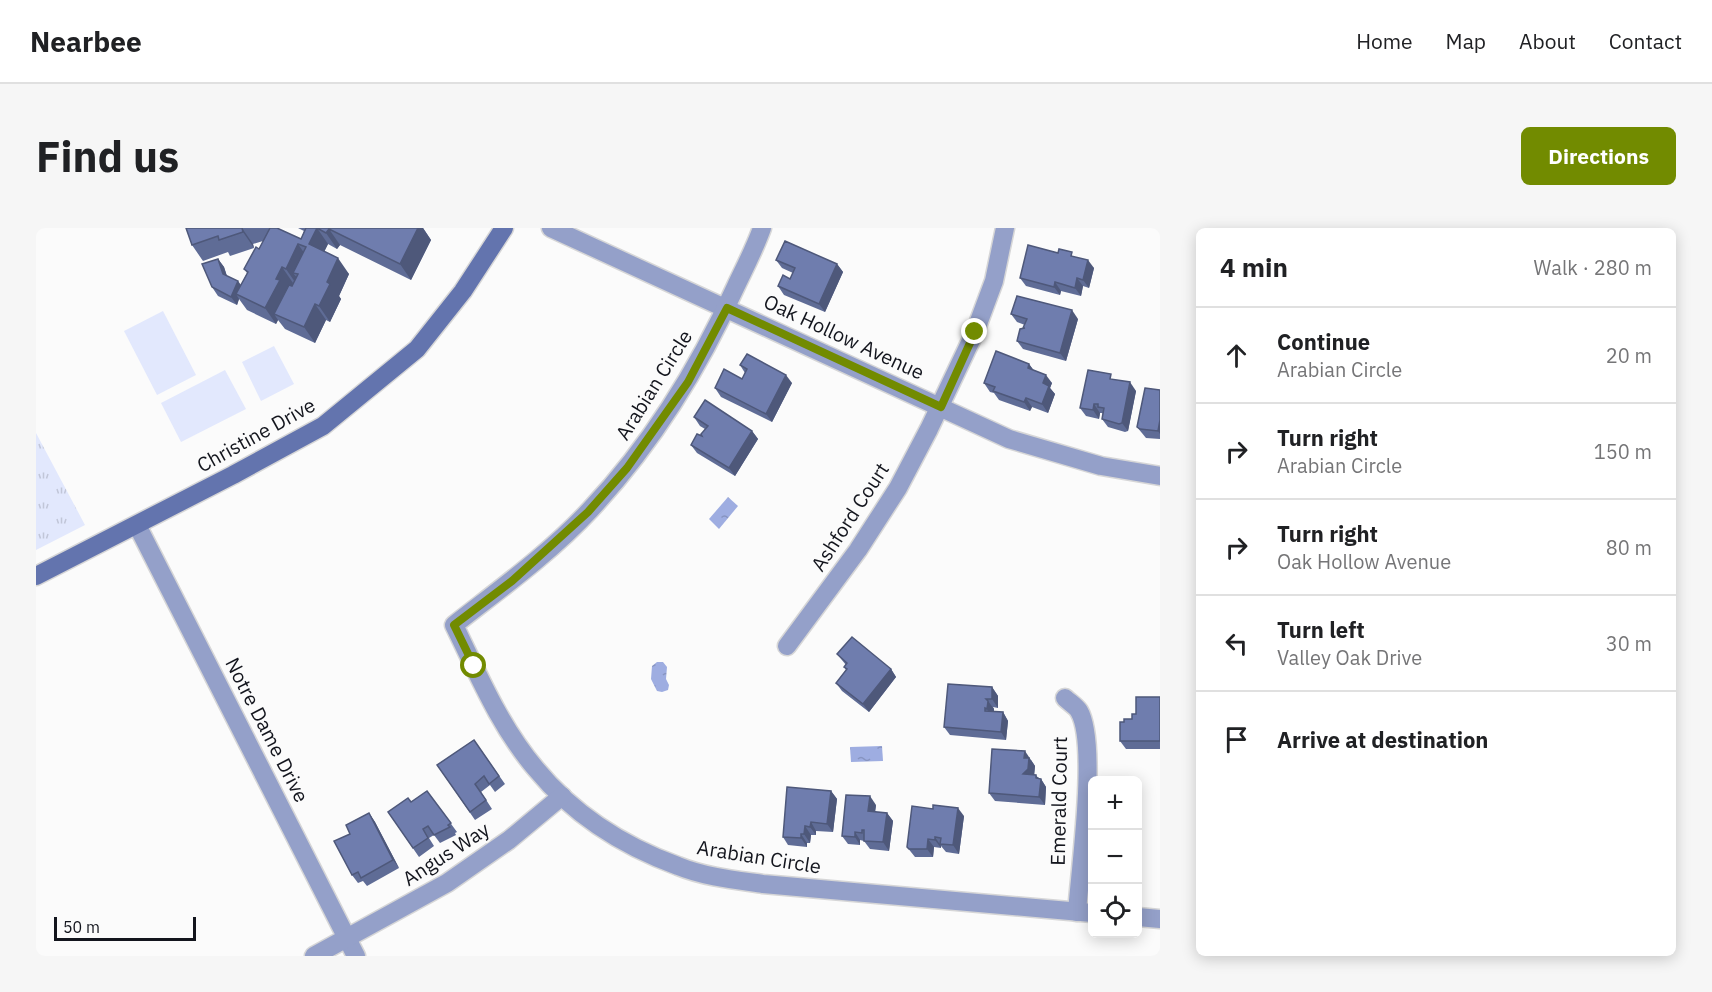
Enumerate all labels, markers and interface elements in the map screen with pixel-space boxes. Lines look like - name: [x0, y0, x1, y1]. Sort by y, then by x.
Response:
- text: Nearbee: [30, 23, 142, 60]
- text: Home: [1356, 27, 1413, 55]
- text: Map: [1446, 27, 1486, 55]
- text: About: [1519, 27, 1576, 55]
- text: Contact: [1609, 27, 1682, 55]
- button: Directions: [1521, 127, 1676, 185]
- text: Find us: [36, 129, 179, 184]
- text: 4 min: [1220, 250, 1288, 284]
- text: Walk · 280 m: [1534, 254, 1652, 281]
- street label: Oak Hollow Avenue: [760, 288, 929, 386]
- route end: [961, 318, 987, 344]
- street label: Arabian Circle: [609, 324, 698, 445]
- text: Continue: [1277, 327, 1370, 356]
- icon: ahead: [1220, 339, 1253, 372]
- text: 20 m: [1606, 342, 1652, 369]
- text: Arabian Circle: [1277, 356, 1402, 383]
- street label: Christine Drive: [192, 391, 320, 478]
- text: Turn right: [1277, 423, 1378, 452]
- icon: right: [1220, 435, 1253, 468]
- text: 150 m: [1594, 438, 1652, 465]
- text: Arabian Circle: [1277, 452, 1402, 479]
- street label: Ashford Court: [804, 457, 895, 576]
- text: Turn right: [1277, 519, 1378, 548]
- icon: right: [1220, 531, 1253, 564]
- text: 80 m: [1606, 534, 1652, 561]
- text: Oak Hollow Avenue: [1277, 548, 1451, 575]
- text: Turn left: [1277, 615, 1365, 644]
- icon: left: [1220, 627, 1253, 660]
- text: 30 m: [1606, 630, 1652, 657]
- text: Valley Oak Drive: [1277, 644, 1422, 671]
- route start: [460, 652, 486, 678]
- street label: Notre Dame Drive: [219, 653, 316, 807]
- icon: arrive: [1220, 723, 1253, 756]
- text: Arrive at destination: [1277, 725, 1488, 754]
- street label: Emerald Court: [1044, 736, 1073, 866]
- map controls: [1088, 776, 1142, 938]
- button: +: [1088, 776, 1142, 830]
- street label: Angus Way: [397, 815, 494, 892]
- button: −: [1088, 830, 1142, 884]
- street label: Arabian Circle: [695, 833, 823, 880]
- button: locate: [1088, 884, 1142, 938]
- scale bar: [54, 914, 196, 942]
- text: 50 m: [63, 917, 100, 937]

